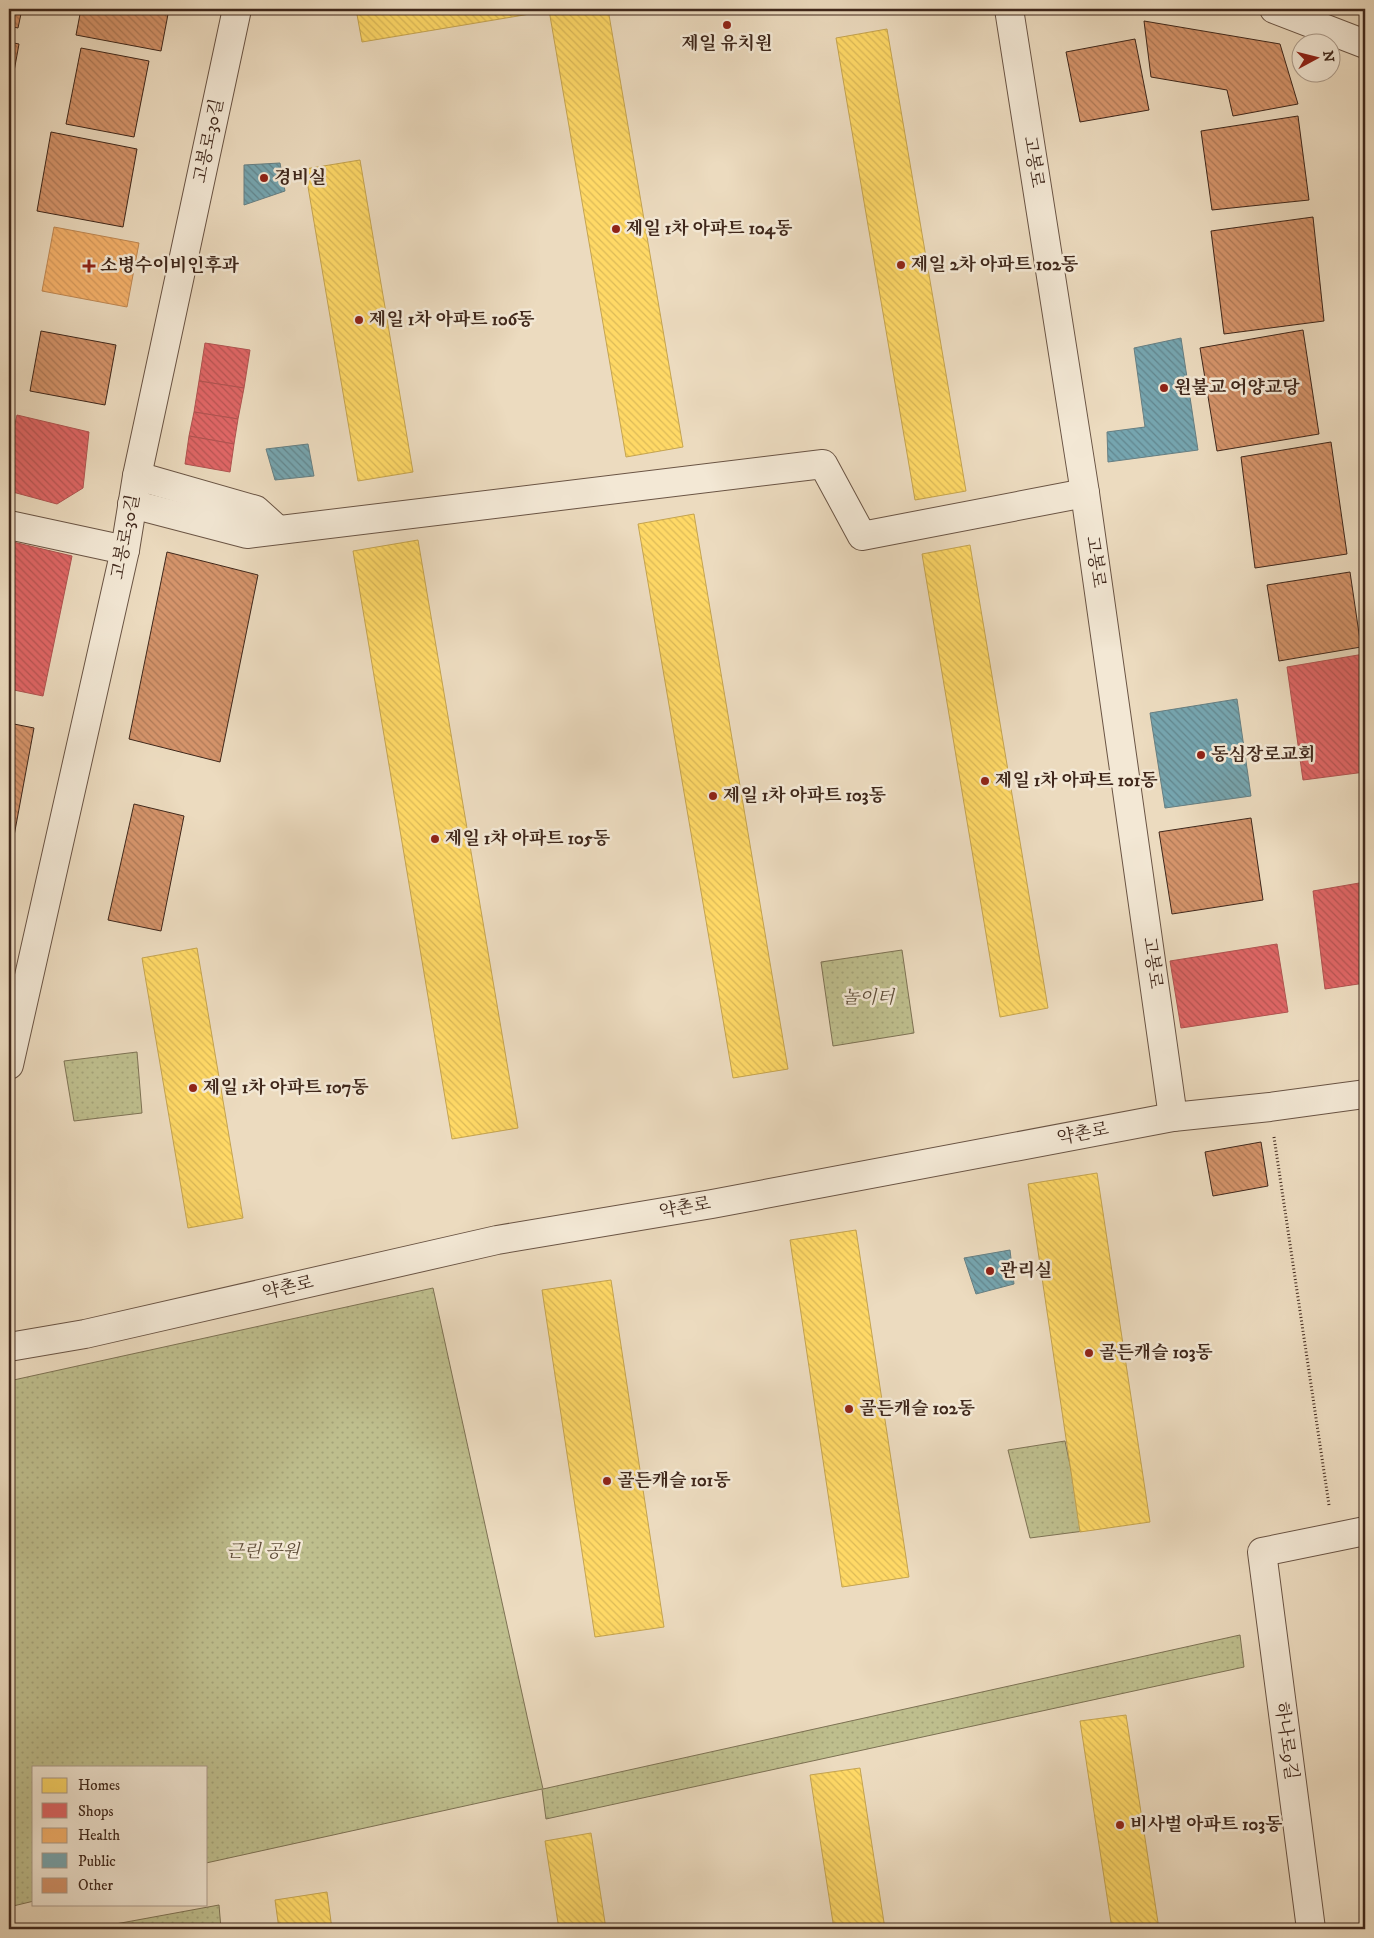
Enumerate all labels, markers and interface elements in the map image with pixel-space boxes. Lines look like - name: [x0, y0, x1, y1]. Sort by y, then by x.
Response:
- marker: 제일 유치원: [721, 19, 733, 31]
- north arrow: [1292, 32, 1342, 82]
- place label: 제일 유치원: [682, 33, 772, 55]
- text: N: [1318, 50, 1338, 64]
- street label: 고봉로30길: [189, 97, 229, 185]
- street label: 고봉로: [1018, 135, 1048, 189]
- place label: 경비실: [274, 167, 326, 189]
- marker: 경비실: [258, 172, 270, 184]
- place label: 제일 1차 아파트 104동: [626, 218, 793, 240]
- marker: 제일 1차 아파트 104동: [610, 223, 622, 235]
- place label: 제일 2차 아파트 102동: [911, 254, 1079, 276]
- place label: 소병수이비인후과: [100, 255, 240, 277]
- marker: 소병수이비인후과: [82, 259, 96, 273]
- marker: 제일 2차 아파트 102동: [895, 259, 907, 271]
- place label: 제일 1차 아파트 106동: [369, 309, 535, 331]
- marker: 제일 1차 아파트 106동: [353, 314, 365, 326]
- place label: 원불교 어양교당: [1174, 377, 1300, 399]
- marker: 원불교 어양교당: [1158, 382, 1170, 394]
- street label: 고봉로30길: [107, 493, 145, 581]
- street label: 고봉로: [1080, 535, 1110, 589]
- place label: 동심장로교회: [1211, 744, 1315, 766]
- marker: 동심장로교회: [1195, 749, 1207, 761]
- place label: 제일 1차 아파트 101동: [995, 770, 1158, 792]
- marker: 제일 1차 아파트 101동: [979, 775, 991, 787]
- place label: 제일 1차 아파트 103동: [723, 785, 886, 807]
- marker: 제일 1차 아파트 103동: [707, 790, 719, 802]
- place label: 제일 1차 아파트 105동: [445, 828, 611, 850]
- marker: 제일 1차 아파트 105동: [429, 833, 441, 845]
- street label: 고봉로: [1137, 936, 1167, 990]
- park label: 놀이터: [842, 987, 896, 1009]
- place label: 제일 1차 아파트 107동: [203, 1077, 369, 1099]
- marker: 제일 1차 아파트 107동: [187, 1082, 199, 1094]
- street label: 약촌로: [1055, 1118, 1111, 1150]
- street label: 약촌로: [657, 1193, 713, 1223]
- place label: 관리실: [1000, 1260, 1052, 1282]
- marker: 관리실: [984, 1265, 996, 1277]
- street label: 약촌로: [260, 1271, 316, 1305]
- place label: 골든캐슬 103동: [1099, 1342, 1213, 1364]
- marker: 골든캐슬 103동: [1083, 1347, 1095, 1359]
- place label: 골든캐슬 102동: [859, 1398, 975, 1420]
- marker: 골든캐슬 102동: [843, 1403, 855, 1415]
- place label: 골든캐슬 101동: [617, 1470, 731, 1492]
- marker: 골든캐슬 101동: [601, 1475, 613, 1487]
- park label: 근린 공원: [226, 1541, 301, 1563]
- street label: 하나로9길: [1270, 1701, 1302, 1781]
- legend: [32, 1766, 208, 1906]
- text: Homes: [78, 1776, 120, 1795]
- text: Shops: [78, 1802, 114, 1821]
- place label: 비사벌 아파트 103동: [1130, 1814, 1283, 1836]
- marker: 비사벌 아파트 103동: [1114, 1819, 1126, 1831]
- text: Health: [78, 1826, 120, 1845]
- text: Public: [78, 1852, 116, 1871]
- text: Other: [78, 1876, 113, 1895]

